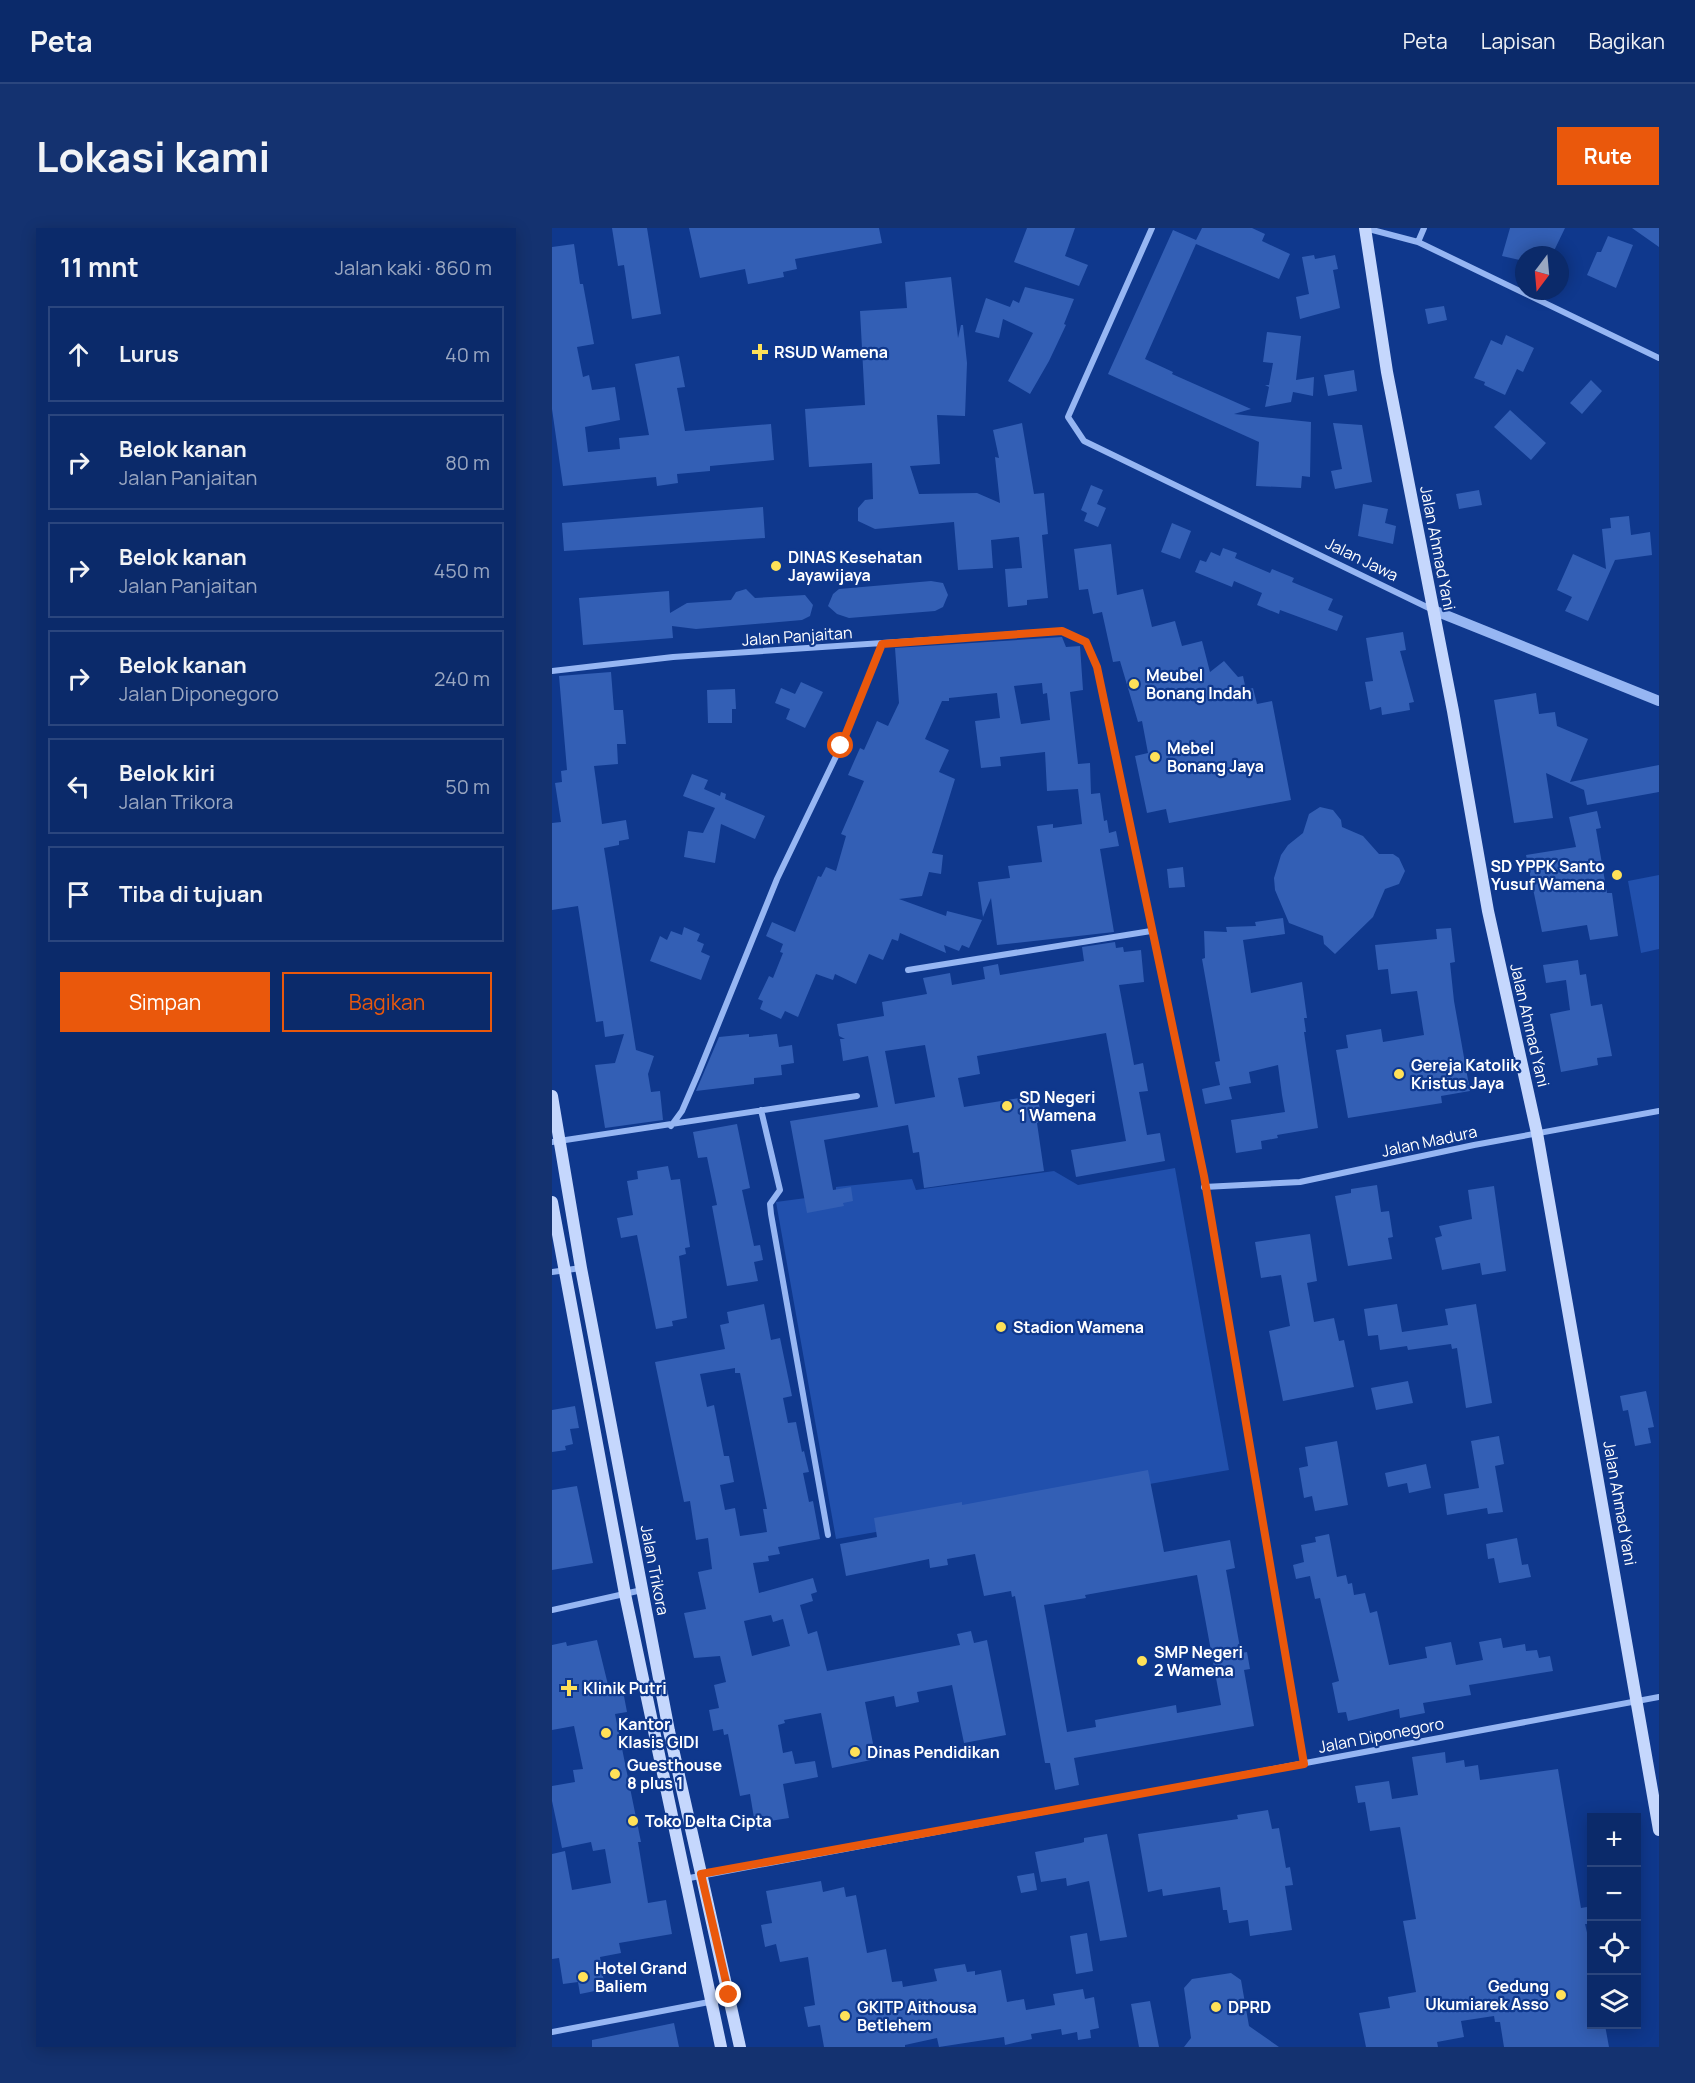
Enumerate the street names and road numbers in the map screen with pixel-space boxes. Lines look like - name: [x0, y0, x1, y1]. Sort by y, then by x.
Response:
- street label: Jalan Ahmad Yani: [1415, 484, 1461, 612]
- street label: Jalan Jawa: [1322, 532, 1402, 586]
- street label: Jalan Panjaitan: [741, 621, 853, 651]
- street label: Jalan Ahmad Yani: [1505, 961, 1555, 1089]
- street label: Jalan Madura: [1379, 1120, 1479, 1162]
- street label: Jalan Ahmad Yani: [1598, 1439, 1642, 1567]
- street label: Jalan Trikora: [635, 1523, 675, 1617]
- street label: Jalan Diponegoro: [1316, 1712, 1446, 1758]

